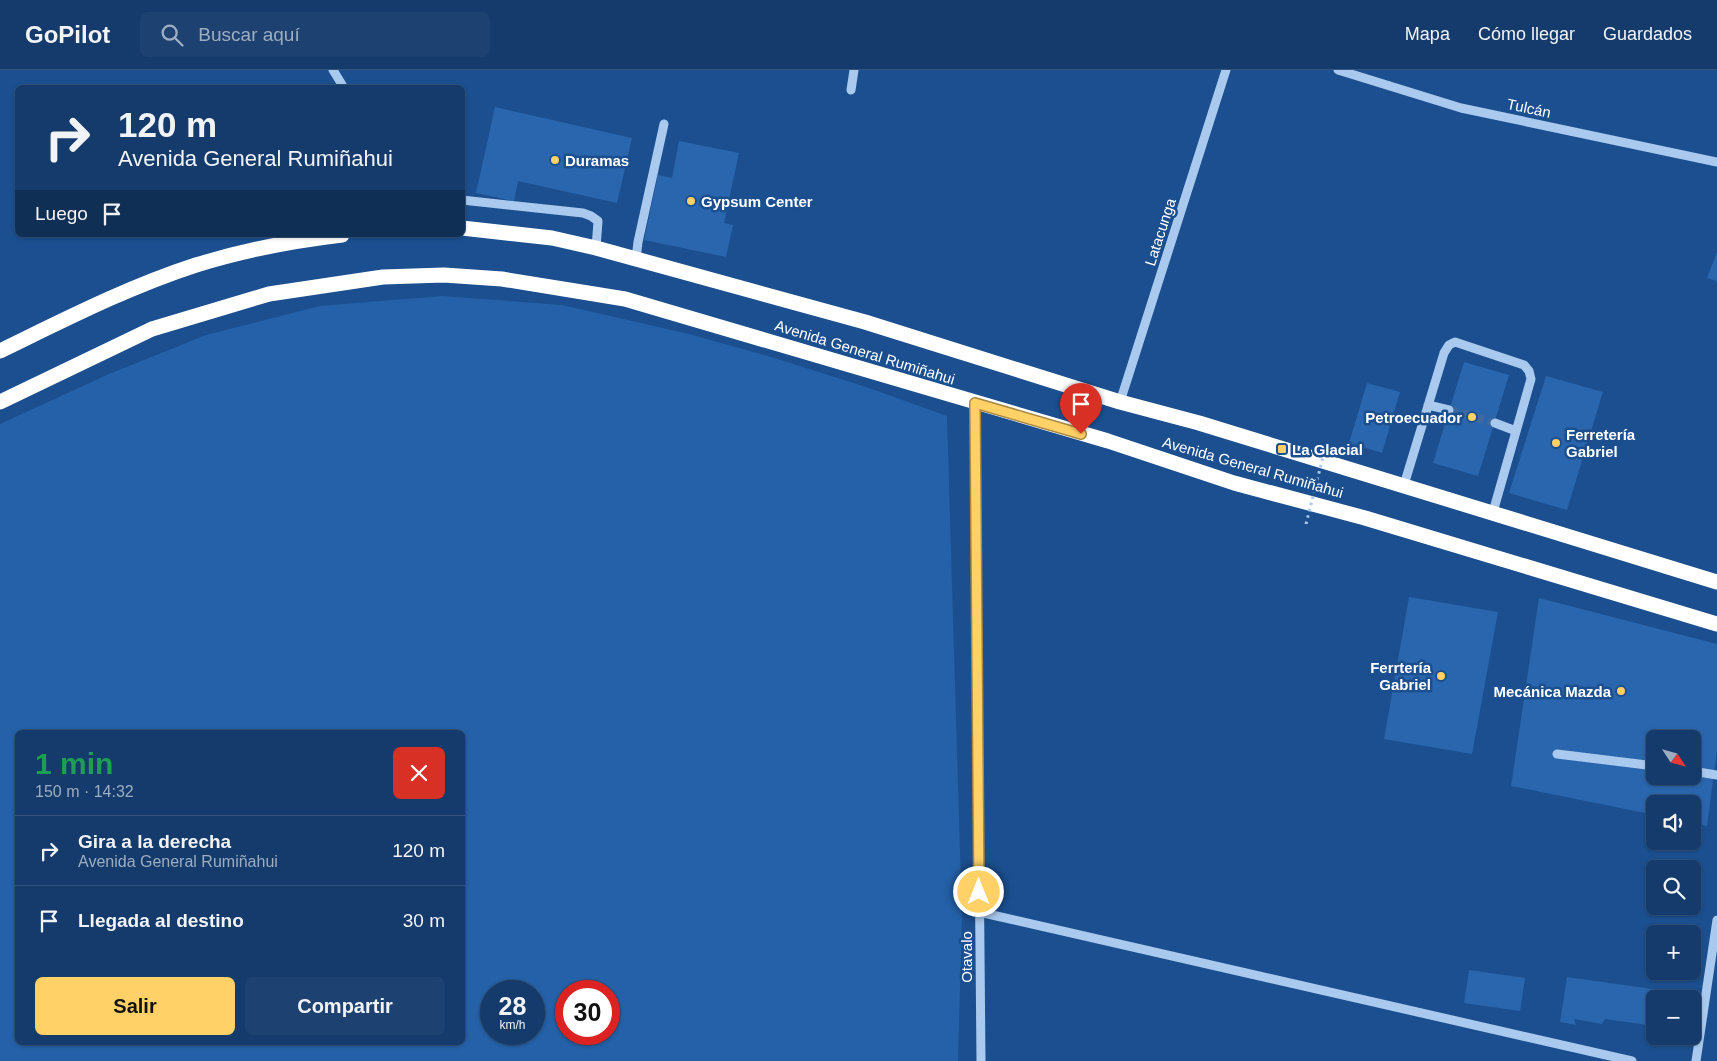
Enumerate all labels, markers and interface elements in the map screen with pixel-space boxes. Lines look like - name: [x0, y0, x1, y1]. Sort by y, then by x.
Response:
- search box: [140, 12, 490, 57]
- text: GoPilot: [25, 21, 110, 48]
- icon: search: [158, 21, 186, 49]
- text: Buscar aquí: [198, 24, 300, 45]
- text: Mapa: [1405, 24, 1450, 44]
- text: Cómo llegar: [1478, 24, 1575, 44]
- text: Guardados: [1603, 24, 1692, 44]
- street label: Tulcán: [1505, 95, 1553, 121]
- icon: right: [35, 105, 100, 170]
- text: 120 m: [118, 105, 217, 144]
- text: Avenida General Rumiñahui: [118, 146, 393, 171]
- place label: Duramas: [565, 152, 629, 169]
- marker: Duramas: [549, 154, 561, 166]
- place label: Gypsum Center: [701, 193, 813, 210]
- marker: Gypsum Center: [685, 195, 697, 207]
- street label: Latacunga: [1141, 195, 1179, 268]
- icon: arrive: [98, 200, 126, 228]
- text: Luego: [35, 203, 88, 224]
- street label: Avenida General Rumiñahui: [773, 316, 957, 388]
- pin: [1060, 383, 1102, 434]
- icon: arrive: [1067, 390, 1095, 418]
- place label: Petroecuador: [1365, 409, 1462, 426]
- marker: Petroecuador: [1466, 411, 1478, 423]
- place label: Ferretería Gabriel: [1566, 426, 1636, 460]
- street label: Avenida General Rumiñahui: [1161, 433, 1345, 501]
- marker: Ferretería Gabriel: [1550, 437, 1562, 449]
- place label: La Glacial: [1292, 441, 1363, 458]
- marker: La Glacial: [1276, 443, 1288, 455]
- place label: Ferrtería Gabriel: [1370, 659, 1432, 693]
- marker: Ferrtería Gabriel: [1435, 670, 1447, 682]
- place label: Mecánica Mazda: [1493, 683, 1612, 700]
- marker: Mecánica Mazda: [1615, 685, 1627, 697]
- north arrow: [1646, 730, 1701, 785]
- map controls: [1646, 730, 1701, 1045]
- text: 1 min: [35, 747, 113, 780]
- button: close: [393, 747, 445, 799]
- text: 150 m · 14:32: [35, 783, 134, 800]
- button: sound: [1646, 795, 1701, 850]
- text: Gira a la derecha: [78, 831, 231, 852]
- icon: right: [35, 837, 63, 865]
- text: 120 m: [392, 840, 445, 861]
- text: Avenida General Rumiñahui: [78, 853, 278, 870]
- button: search: [1646, 860, 1701, 915]
- position arrow: [952, 865, 1004, 917]
- icon: arrive: [35, 907, 63, 935]
- text: Llegada al destino: [78, 910, 244, 931]
- text: 30 m: [403, 910, 445, 931]
- button: +: [1646, 925, 1701, 980]
- street label: Otavalo: [958, 931, 975, 983]
- button: Salir: [35, 977, 235, 1035]
- button: Compartir: [245, 977, 445, 1035]
- speed limit sign: 30: [555, 980, 620, 1045]
- button: −: [1646, 990, 1701, 1045]
- text: 28: [499, 992, 526, 1020]
- text: km/h: [499, 1018, 526, 1032]

